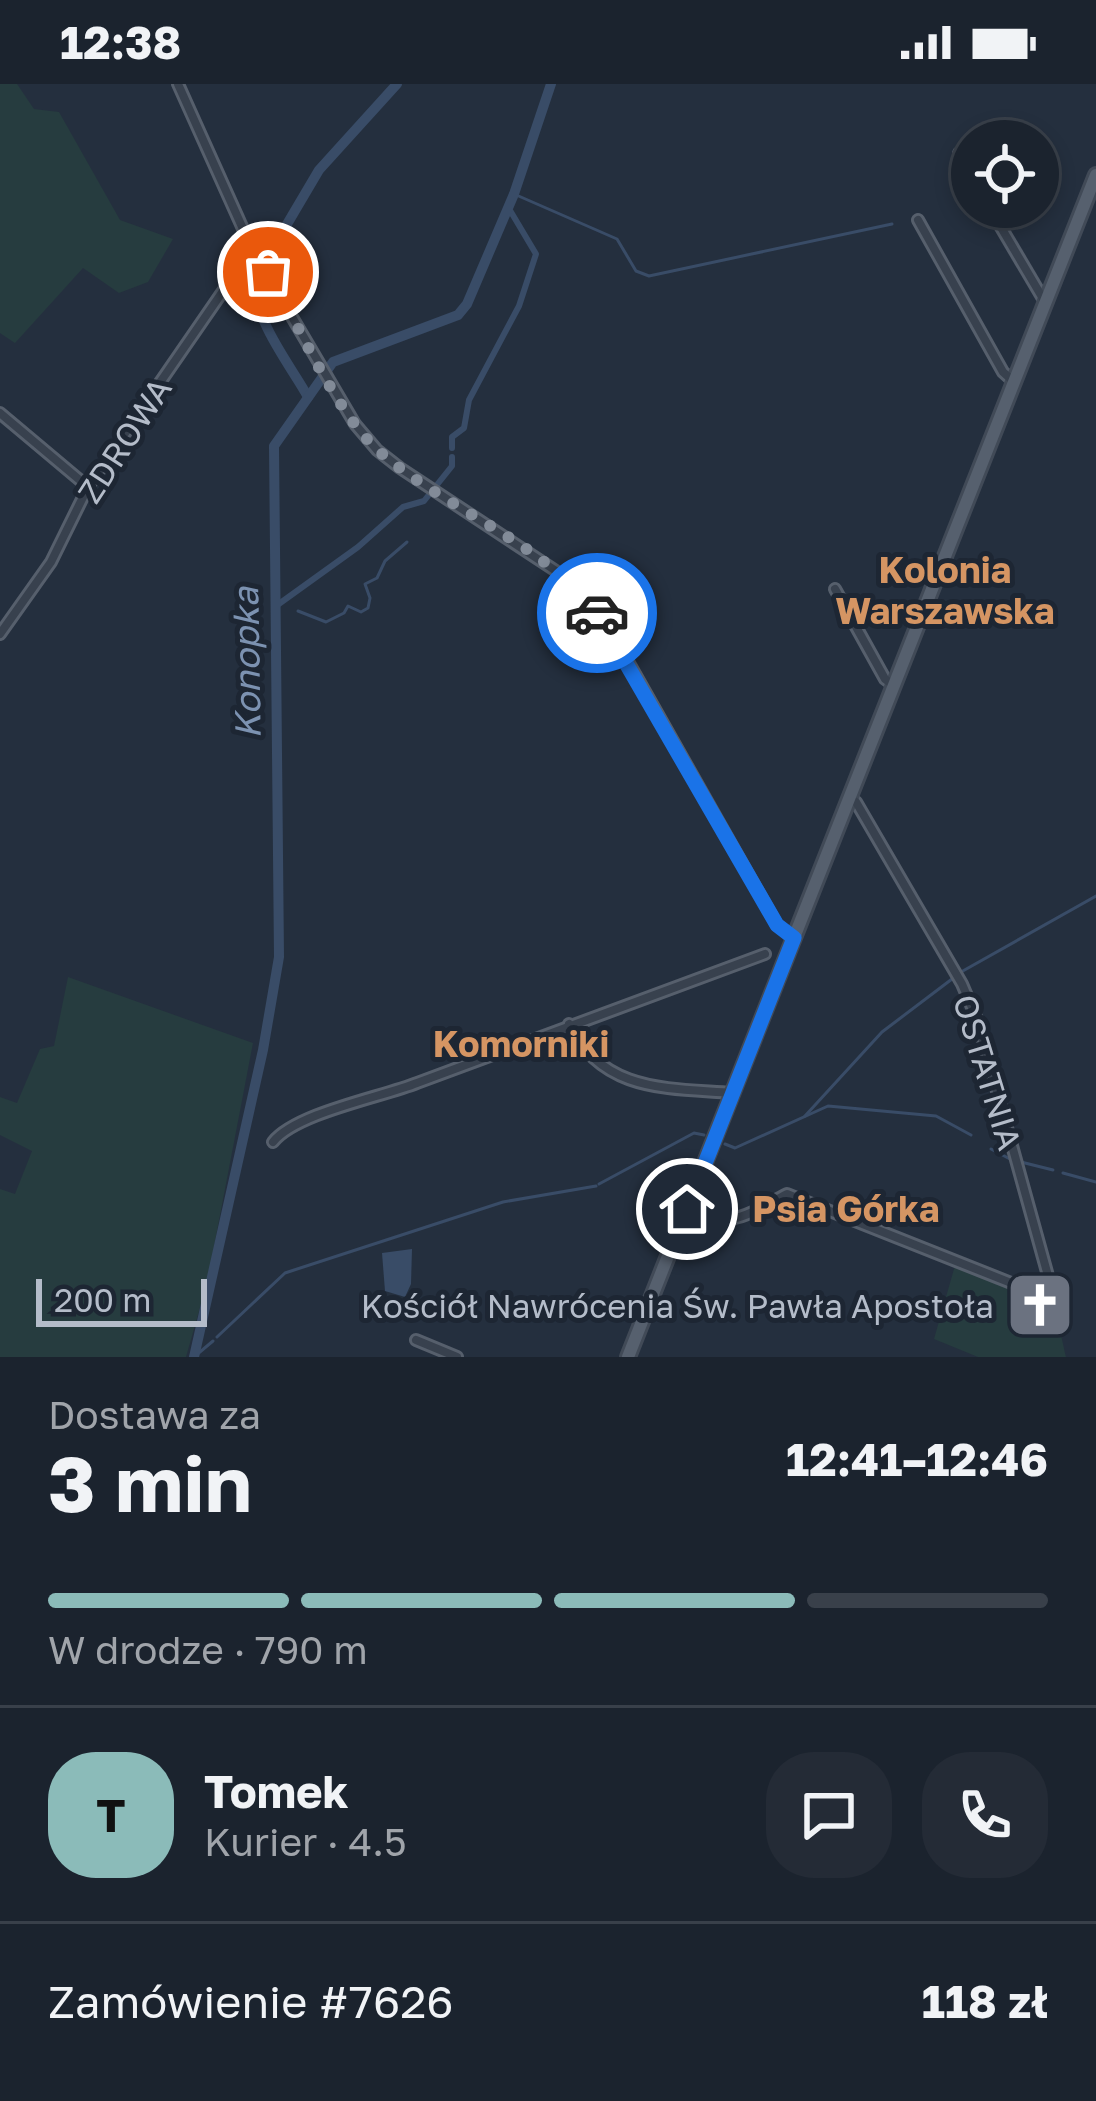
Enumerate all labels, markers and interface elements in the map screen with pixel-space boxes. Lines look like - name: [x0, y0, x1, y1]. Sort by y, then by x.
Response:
- text: 12:38: [60, 15, 181, 69]
- map controls: [951, 120, 1059, 228]
- button: locate: [951, 120, 1059, 228]
- pin: [217, 221, 319, 323]
- icon: bag: [235, 239, 301, 305]
- street label: ZDROWA: [69, 370, 179, 510]
- district label: Kolonia Warszawska: [835, 548, 1055, 632]
- courier: [537, 553, 657, 673]
- icon: car: [564, 580, 630, 646]
- water label: Konopka: [223, 585, 269, 739]
- street label: OSTATNIA: [946, 990, 1030, 1154]
- district label: Komorniki: [433, 1022, 609, 1065]
- pin: [636, 1158, 738, 1260]
- icon: home: [654, 1176, 720, 1242]
- district label: Psia Górka: [752, 1187, 940, 1230]
- church icon: Kościół Nawrócenia Św. Pawła Apostoła: [1005, 1270, 1075, 1340]
- scale bar: [36, 1273, 207, 1326]
- text: 200 m: [54, 1280, 152, 1319]
- place label: Kościół Nawrócenia Św. Pawła Apostoła: [361, 1286, 994, 1325]
- text: Dostawa za: [48, 1391, 261, 1438]
- text: 12:41–12:46: [786, 1432, 1048, 1486]
- text: 3 min: [48, 1436, 252, 1529]
- text: W drodze · 790 m: [48, 1626, 368, 1673]
- button: chat: [766, 1752, 892, 1878]
- button: phone: [922, 1752, 1048, 1878]
- text: Tomek: [204, 1764, 349, 1818]
- text: T: [96, 1788, 126, 1842]
- text: Kurier · 4.5: [204, 1818, 407, 1865]
- text: Zamówienie #7626: [48, 1974, 454, 2028]
- text: 118 zł: [922, 1974, 1048, 2028]

